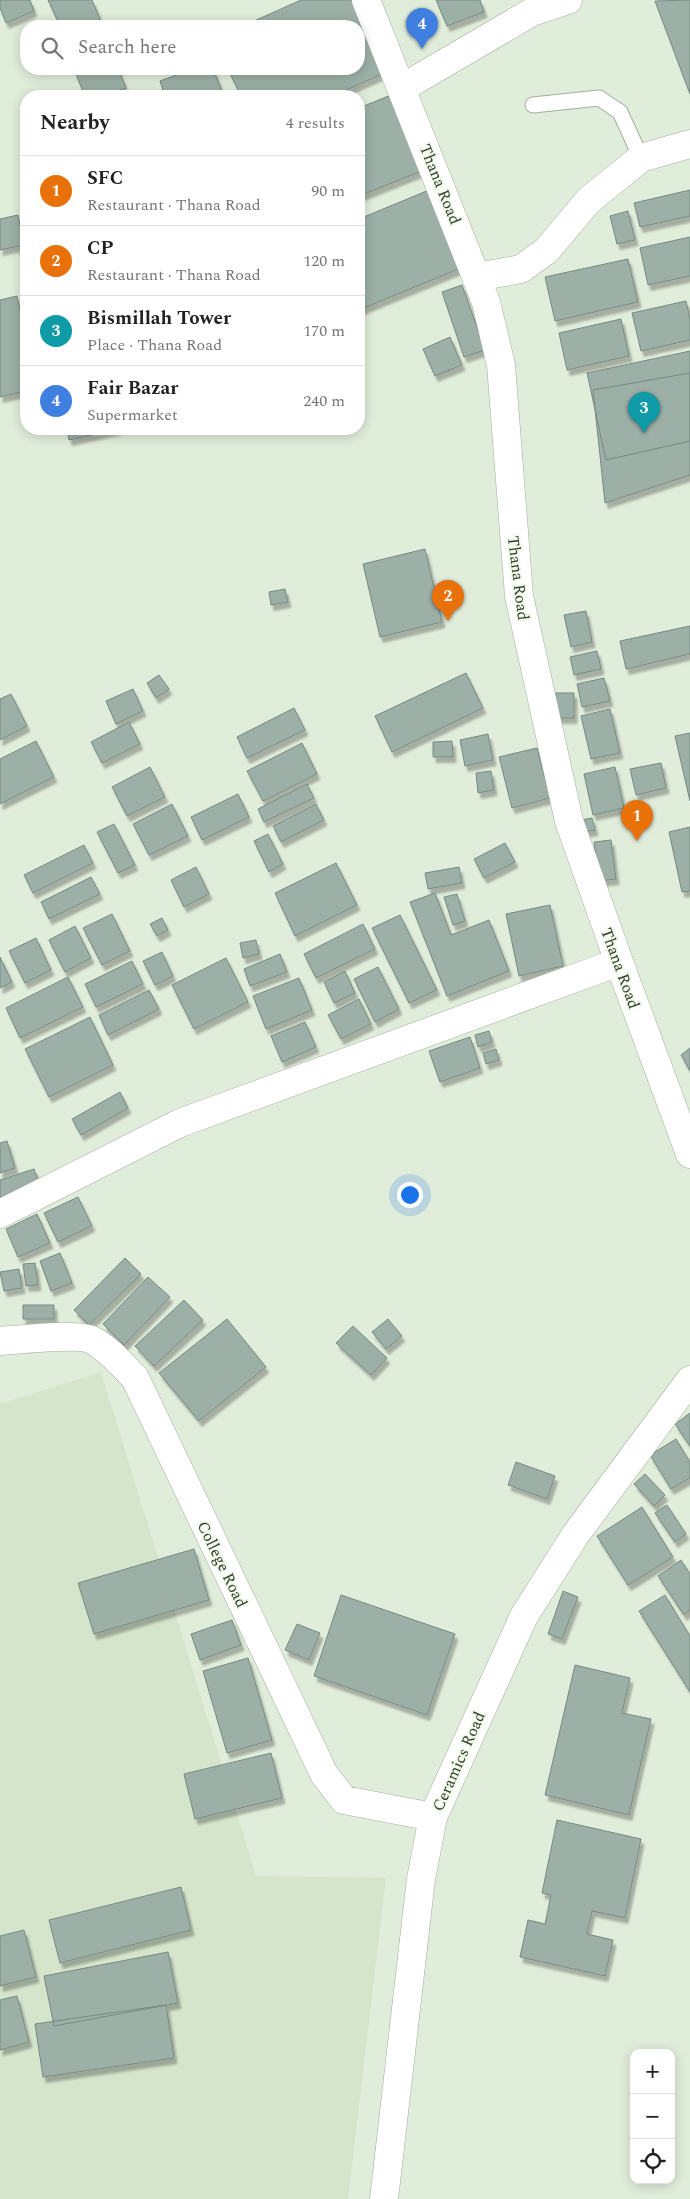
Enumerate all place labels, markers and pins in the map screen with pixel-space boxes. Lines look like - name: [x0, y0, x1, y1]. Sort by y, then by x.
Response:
- pin: 4: [406, 8, 438, 49]
- pin: 3: [628, 392, 660, 433]
- pin: 2: [432, 580, 464, 621]
- pin: 1: [621, 800, 653, 841]

